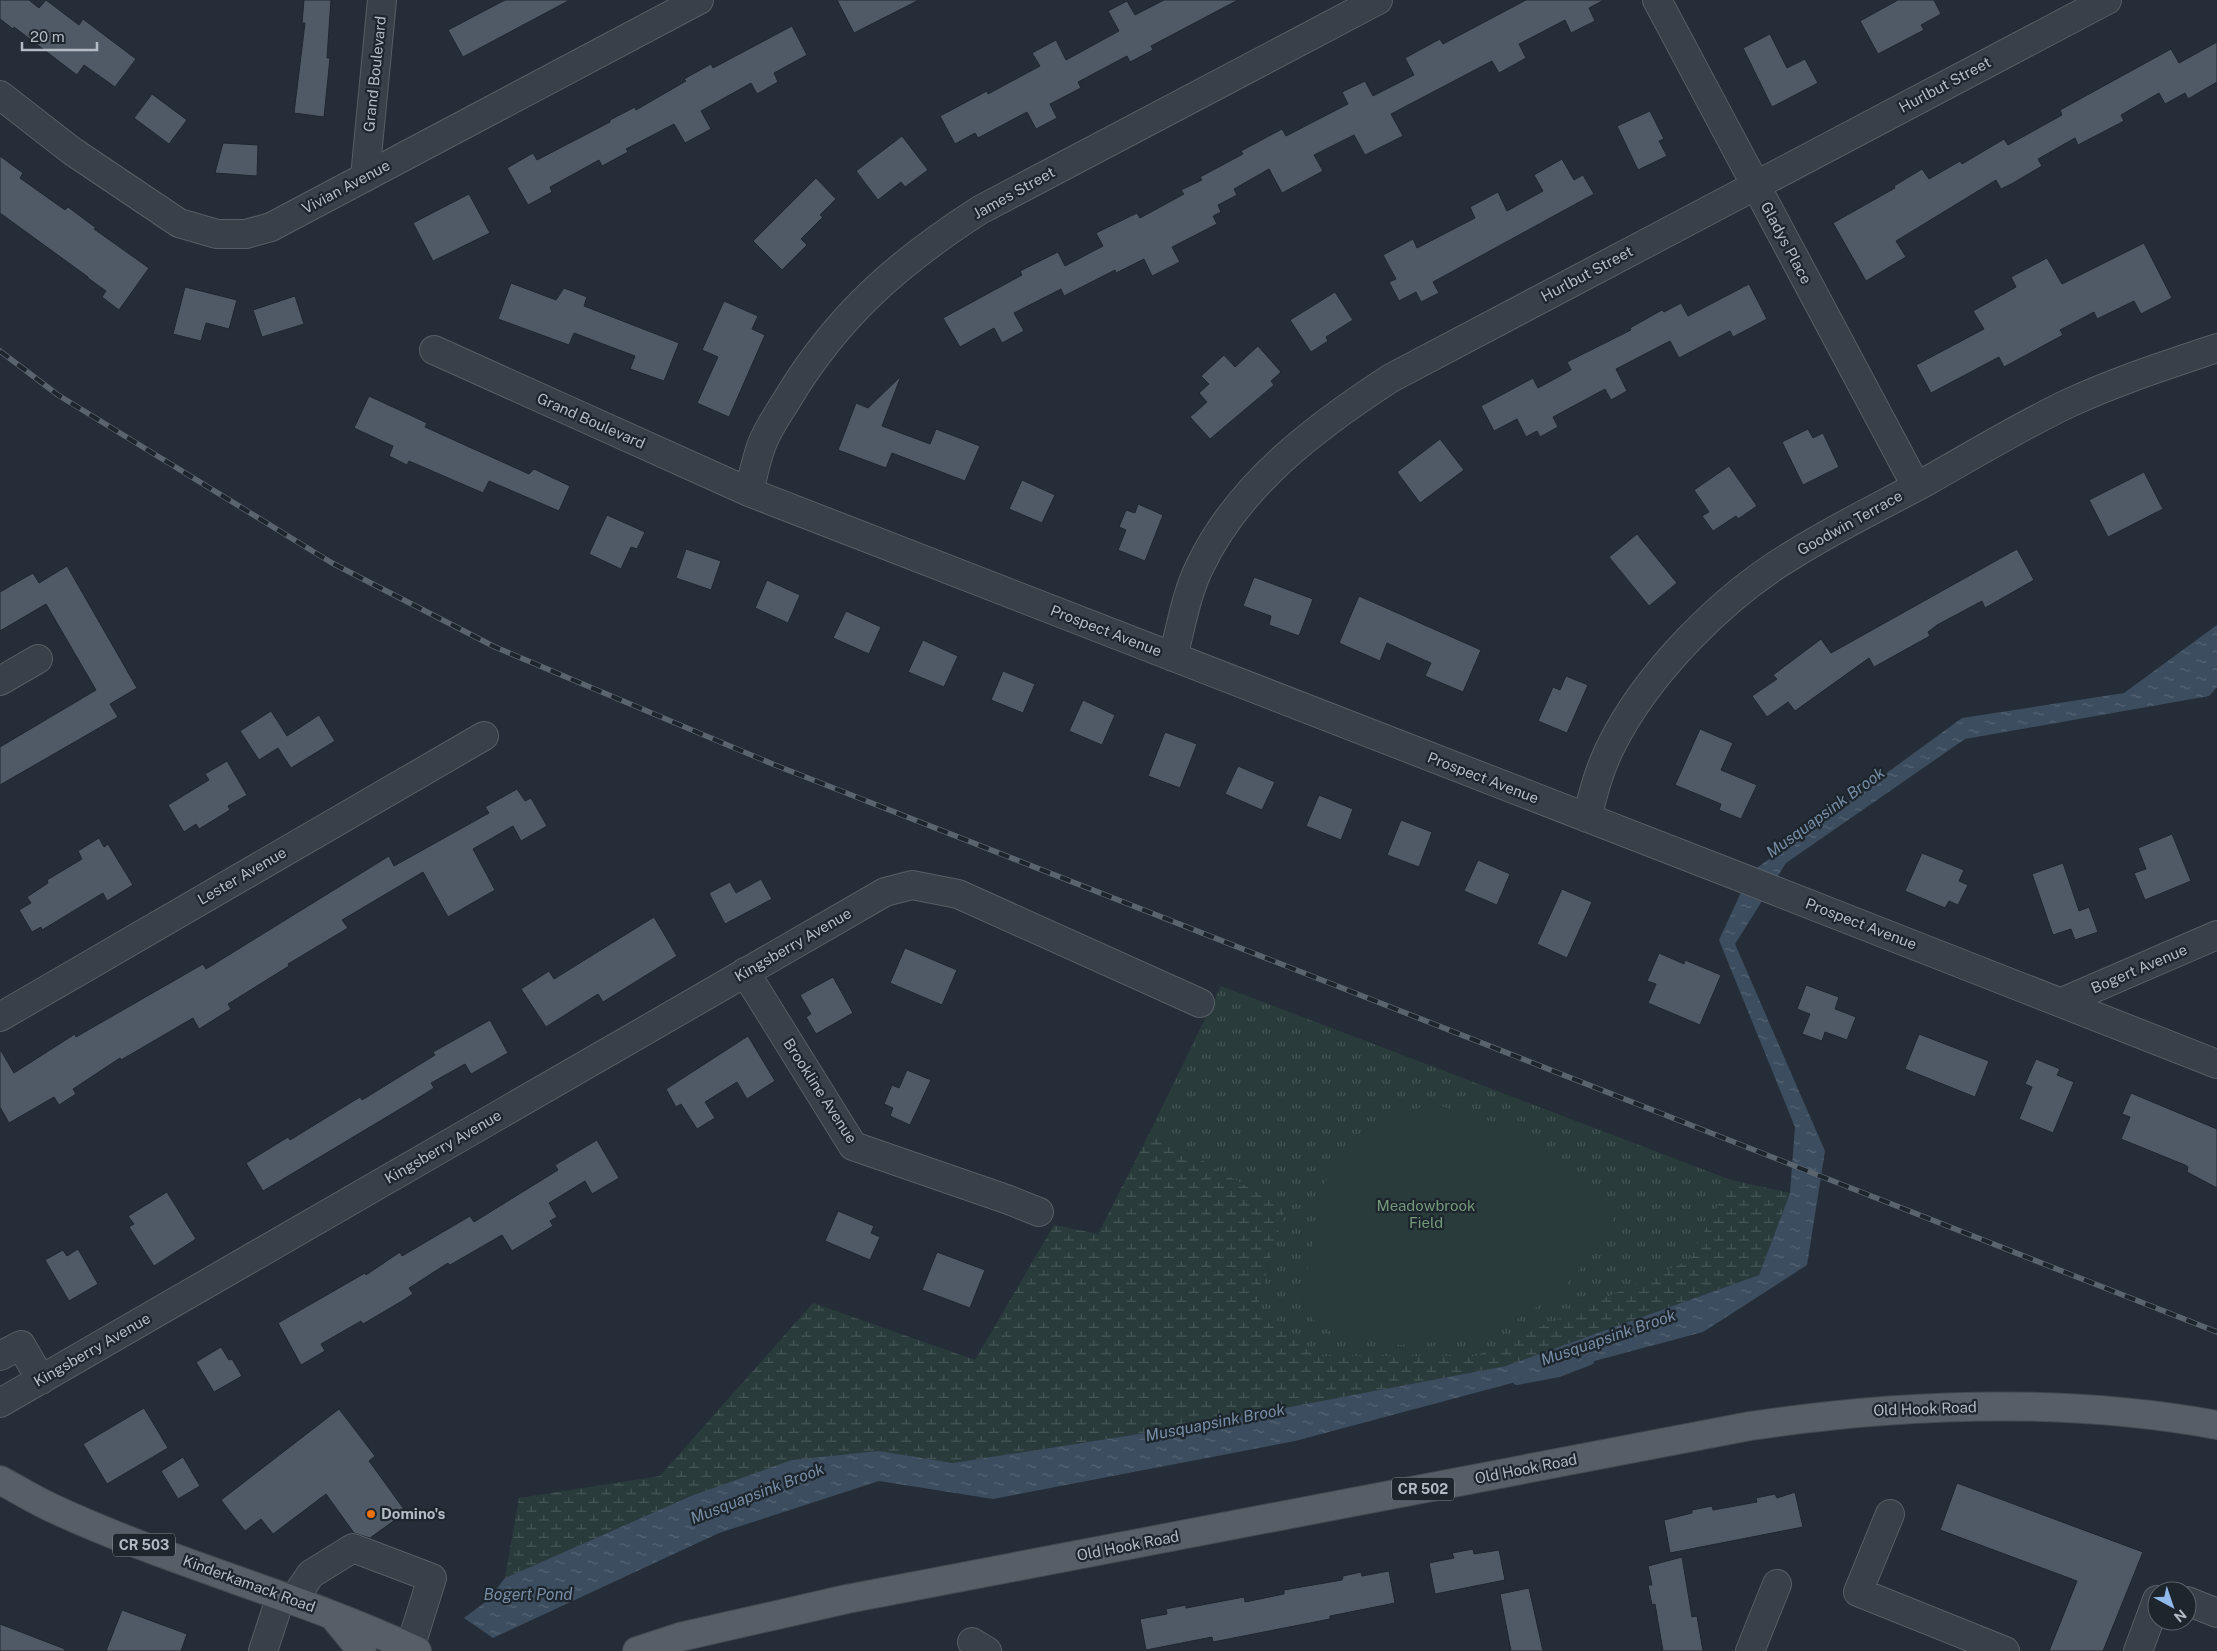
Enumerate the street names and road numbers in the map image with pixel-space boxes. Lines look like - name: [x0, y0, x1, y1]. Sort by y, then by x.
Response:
- street label: Grand Boulevard: [360, 15, 389, 133]
- street label: Hurlbut Street: [1896, 53, 1994, 116]
- street label: Vivian Avenue: [299, 156, 393, 217]
- street label: James Street: [970, 163, 1058, 222]
- street label: Gladys Place: [1758, 199, 1815, 287]
- street label: Hurlbut Street: [1538, 242, 1636, 305]
- street label: Grand Boulevard: [535, 389, 648, 452]
- street label: Goodwin Terrace: [1794, 487, 1905, 558]
- street label: Prospect Avenue: [1048, 602, 1164, 660]
- street label: Prospect Avenue: [1425, 749, 1541, 807]
- street label: Lester Avenue: [194, 843, 289, 908]
- street label: Prospect Avenue: [1803, 895, 1919, 953]
- street label: Kingsberry Avenue: [731, 904, 854, 985]
- street label: Bogert Avenue: [2088, 941, 2189, 996]
- street label: Brookline Avenue: [780, 1035, 861, 1146]
- street label: Kingsberry Avenue: [381, 1106, 504, 1187]
- street label: Kingsberry Avenue: [30, 1309, 153, 1390]
- street label: Old Hook Road: [1873, 1398, 1977, 1419]
- street label: Old Hook Road: [1473, 1450, 1578, 1487]
- road number: CR 502: [1392, 1478, 1454, 1500]
- street label: Old Hook Road: [1075, 1527, 1180, 1564]
- road number: CR 503: [113, 1534, 175, 1556]
- street label: Kinderkamack Road: [181, 1552, 318, 1615]

